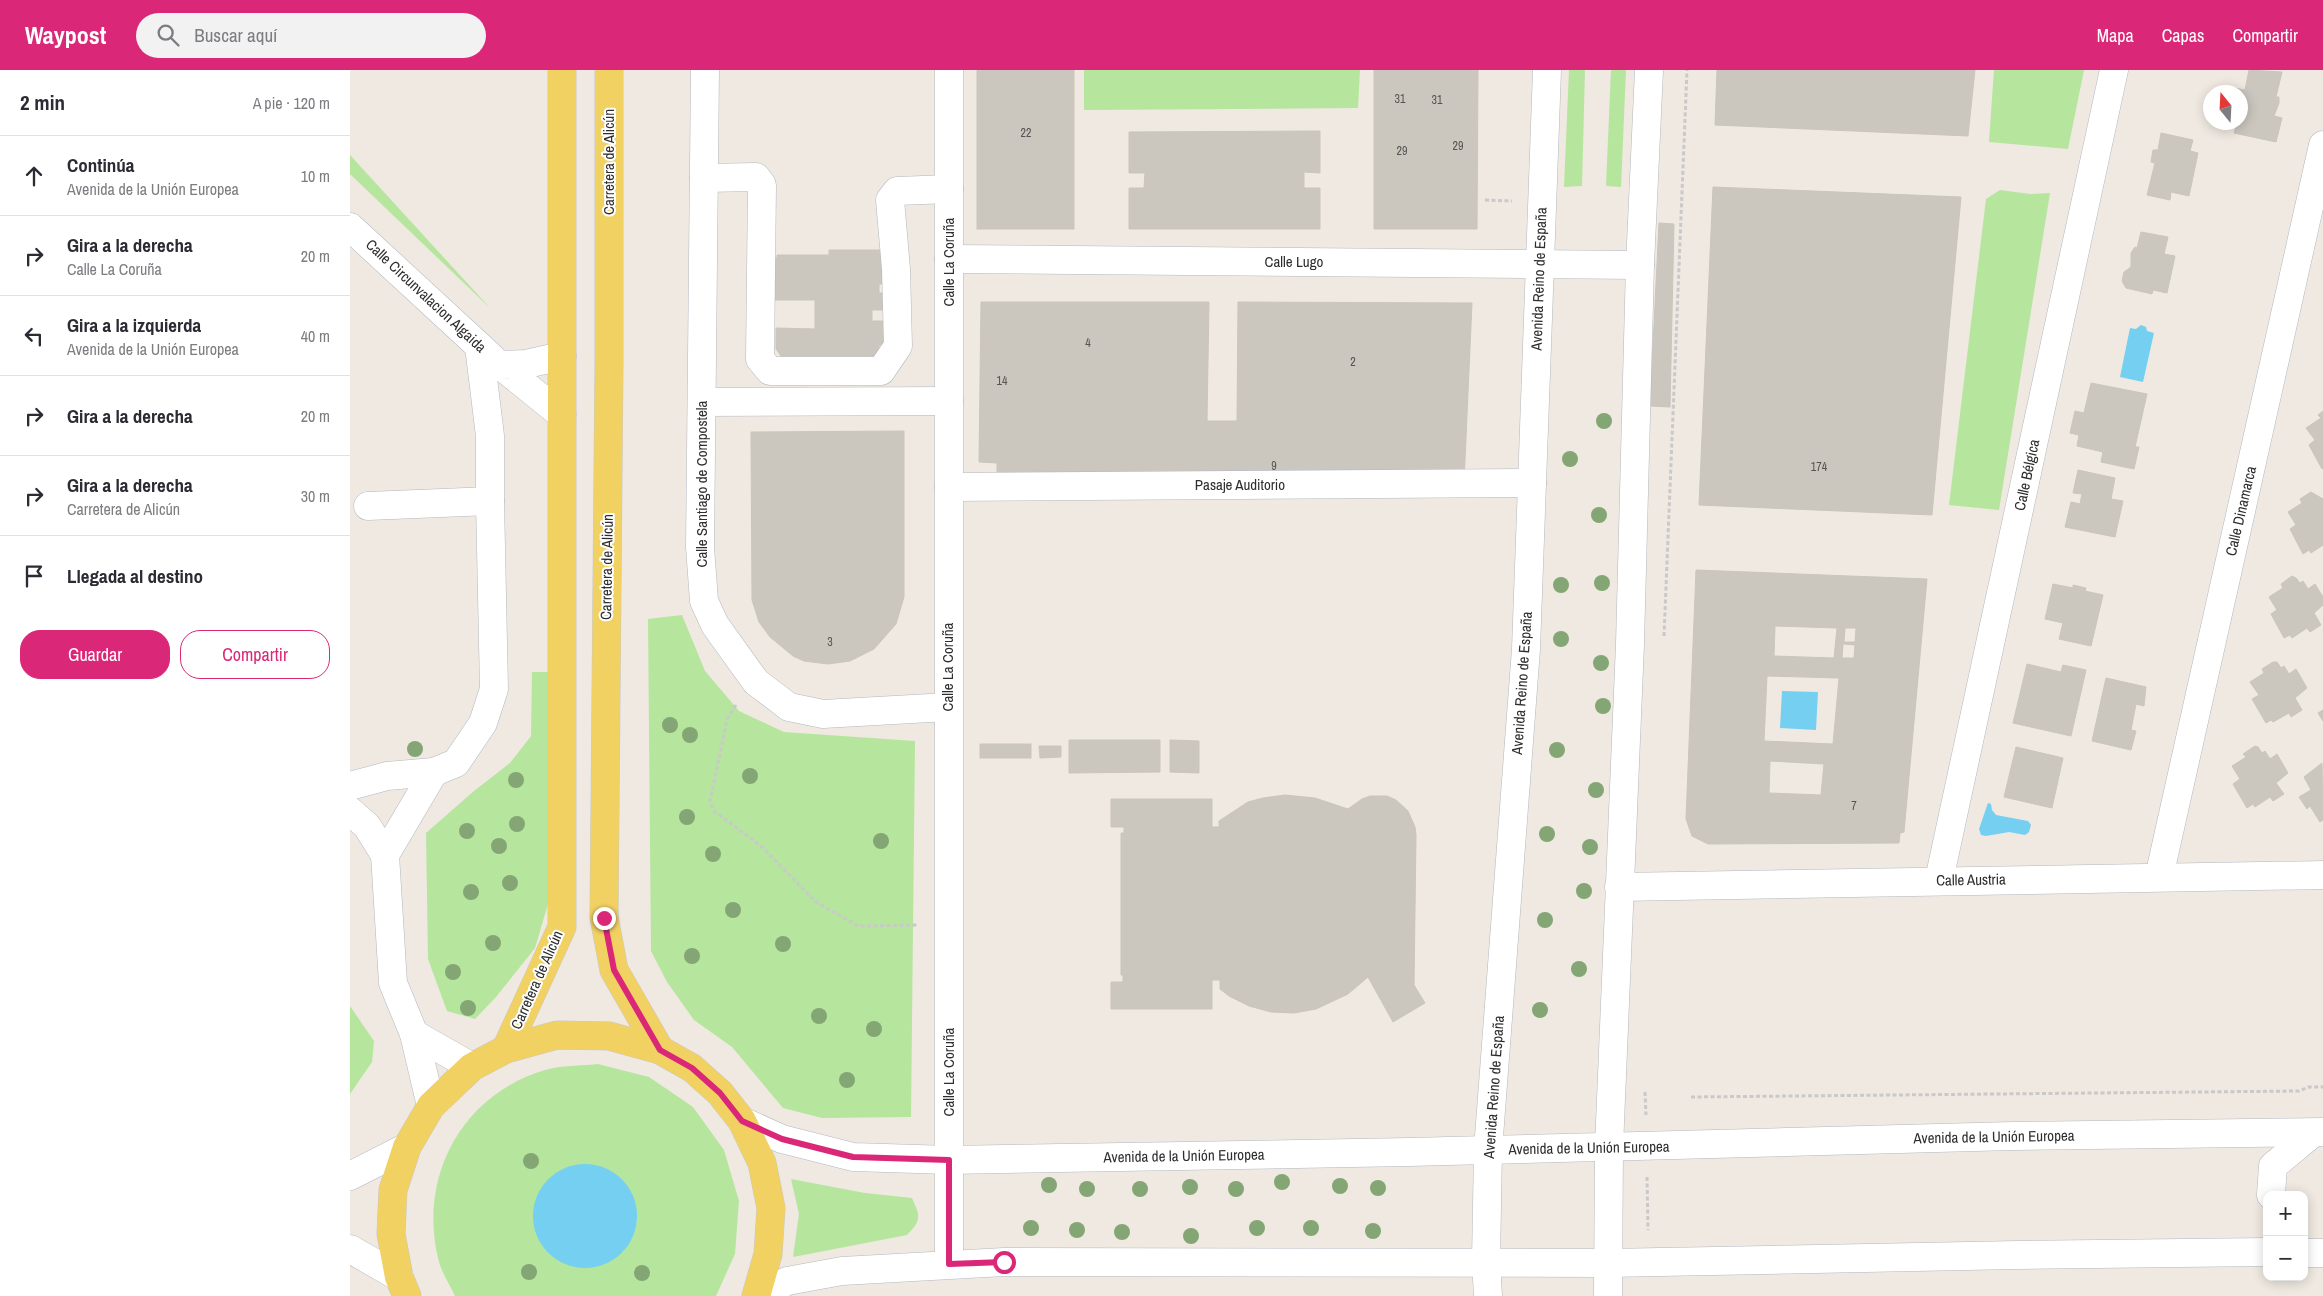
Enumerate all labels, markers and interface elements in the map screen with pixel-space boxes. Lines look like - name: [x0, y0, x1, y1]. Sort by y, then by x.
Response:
- search box: [136, 13, 486, 58]
- text: Waypost: [25, 19, 106, 51]
- icon: search: [154, 21, 182, 49]
- text: Buscar aquí: [194, 22, 277, 48]
- text: Mapa: [2097, 23, 2134, 48]
- text: Capas: [2162, 23, 2204, 48]
- text: Compartir: [2232, 23, 2298, 48]
- north arrow: [2203, 85, 2248, 130]
- text: 2 min: [20, 88, 65, 117]
- house number: 31: [1395, 91, 1406, 107]
- text: A pie · 120 m: [253, 92, 330, 114]
- house number: 31: [1432, 92, 1443, 108]
- street label: Carretera de Alicún: [598, 109, 619, 215]
- house number: 22: [1021, 125, 1031, 141]
- house number: 29: [1453, 138, 1463, 154]
- house number: 29: [1397, 143, 1407, 159]
- text: Continúa: [67, 152, 135, 178]
- icon: ahead: [20, 162, 48, 190]
- text: 10 m: [301, 165, 330, 187]
- text: Avenida de la Unión Europea: [67, 178, 239, 200]
- street label: Avenida Reino de España: [1525, 207, 1552, 352]
- street label: Calle La Coruña: [938, 217, 959, 306]
- text: Gira a la derecha: [67, 232, 193, 258]
- street label: Calle Circunvalacion Algaida: [361, 234, 491, 357]
- icon: right: [20, 242, 48, 270]
- text: 20 m: [301, 245, 330, 267]
- street label: Calle Lugo: [1265, 251, 1324, 272]
- text: Calle La Coruña: [67, 258, 162, 280]
- text: Gira a la izquierda: [67, 312, 201, 338]
- icon: left: [20, 322, 48, 350]
- text: 40 m: [301, 325, 330, 347]
- house number: 4: [1085, 335, 1091, 351]
- text: Avenida de la Unión Europea: [67, 338, 239, 360]
- house number: 2: [1350, 354, 1356, 370]
- house number: 14: [997, 373, 1008, 389]
- street label: Calle Santiago de Compostela: [691, 400, 712, 567]
- icon: right: [20, 402, 48, 430]
- text: Gira a la derecha: [67, 403, 193, 429]
- text: 20 m: [301, 405, 330, 427]
- street label: Calle Bélgica: [2009, 437, 2044, 513]
- house number: 9: [1271, 458, 1277, 474]
- house number: 174: [1811, 459, 1828, 475]
- street label: Calle Dinamarca: [2220, 464, 2261, 558]
- text: Gira a la derecha: [67, 472, 193, 498]
- street label: Pasaje Auditorio: [1195, 474, 1285, 495]
- icon: right: [20, 482, 48, 510]
- text: 30 m: [301, 485, 330, 507]
- text: Carretera de Alicún: [67, 498, 180, 520]
- street label: Carretera de Alicún: [595, 514, 618, 620]
- icon: arrive: [20, 562, 48, 590]
- text: Llegada al destino: [67, 563, 203, 589]
- street label: Avenida Reino de España: [1506, 611, 1537, 756]
- street label: Calle La Coruña: [937, 622, 958, 711]
- button: Guardar: [20, 630, 170, 679]
- button: Compartir: [180, 630, 330, 679]
- house number: 3: [827, 634, 833, 650]
- house number: 7: [1851, 798, 1857, 814]
- street label: Calle Austria: [1936, 868, 2006, 891]
- route end: [593, 907, 616, 930]
- street label: Carretera de Alicún: [505, 927, 568, 1032]
- street label: Avenida Reino de España: [1478, 1015, 1509, 1160]
- street label: Calle La Coruña: [938, 1027, 959, 1116]
- street label: Avenida de la Unión Europea: [1912, 1125, 2075, 1148]
- street label: Avenida de la Unión Europea: [1507, 1136, 1670, 1159]
- street label: Avenida de la Unión Europea: [1102, 1144, 1265, 1167]
- map controls: [2263, 1191, 2308, 1281]
- button: +: [2263, 1191, 2308, 1236]
- button: −: [2263, 1236, 2308, 1281]
- route start: [993, 1251, 1016, 1274]

